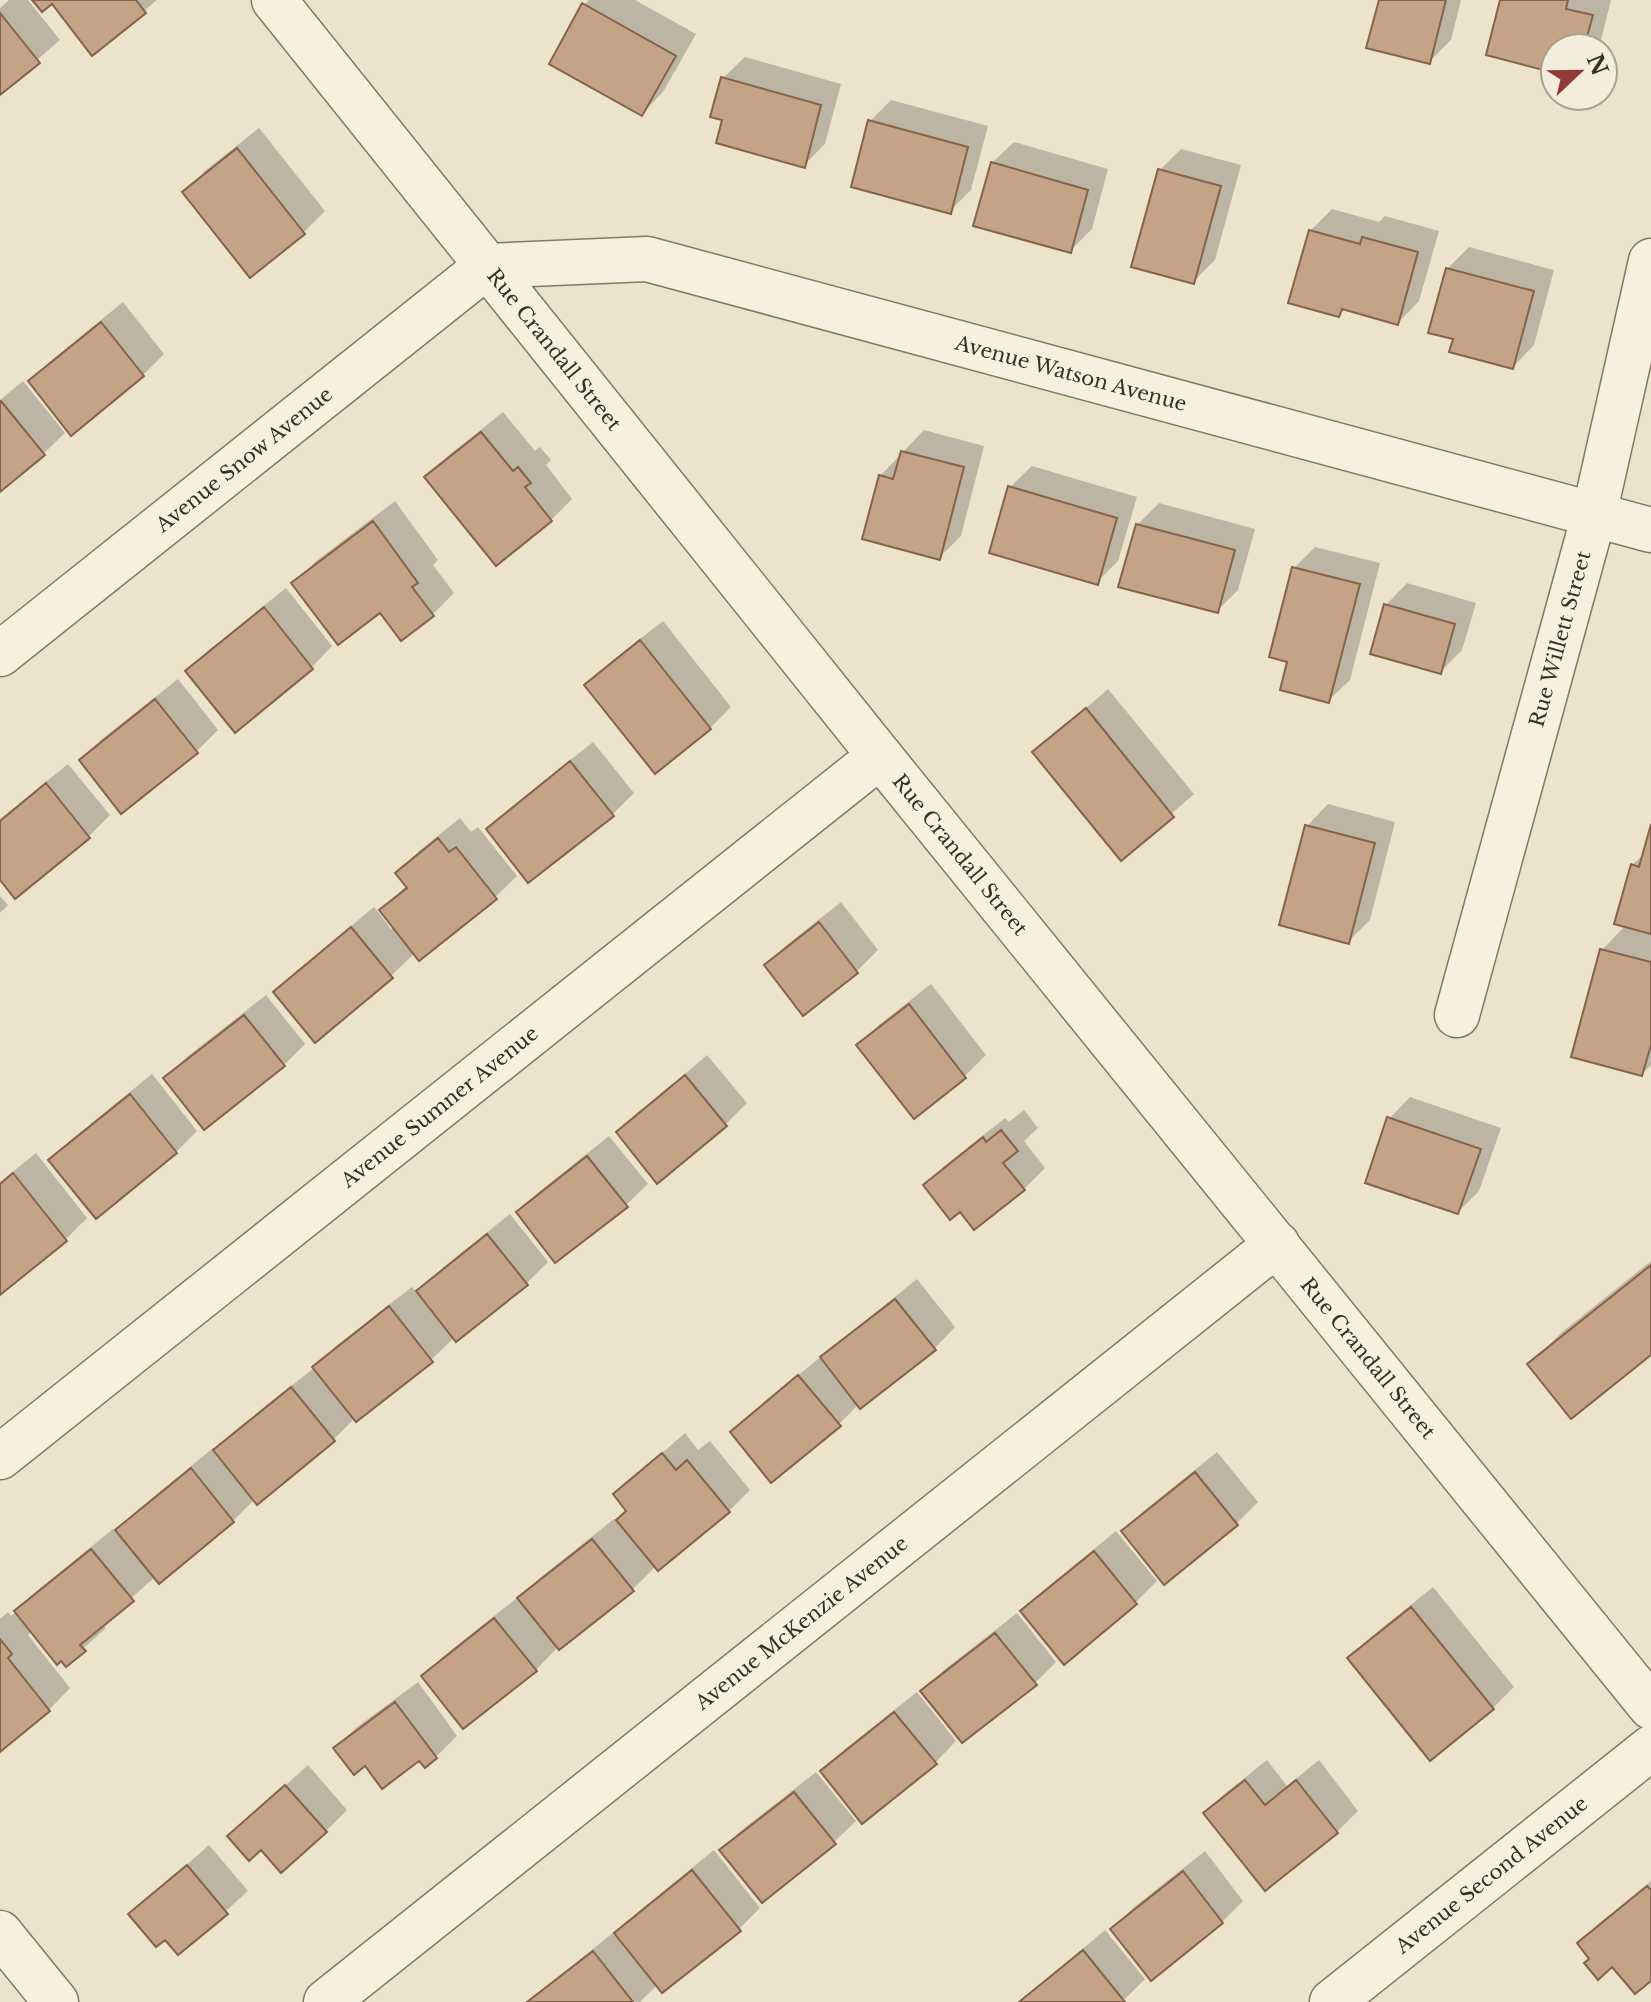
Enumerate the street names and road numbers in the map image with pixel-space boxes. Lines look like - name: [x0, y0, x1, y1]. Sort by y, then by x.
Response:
- street label: Rue Crandall Street: [482, 264, 627, 436]
- street label: Avenue Watson Avenue: [952, 330, 1189, 416]
- street label: Avenue Snow Avenue: [150, 382, 337, 538]
- street label: Rue Willett Street: [1525, 548, 1596, 729]
- street label: Rue Crandall Street: [888, 769, 1033, 940]
- street label: Avenue Sumner Avenue: [335, 1021, 543, 1193]
- street label: Rue Crandall Street: [1296, 1273, 1441, 1444]
- street label: Avenue McKenzie Avenue: [690, 1531, 913, 1716]
- street label: Avenue Second Avenue: [1390, 1791, 1592, 1959]

